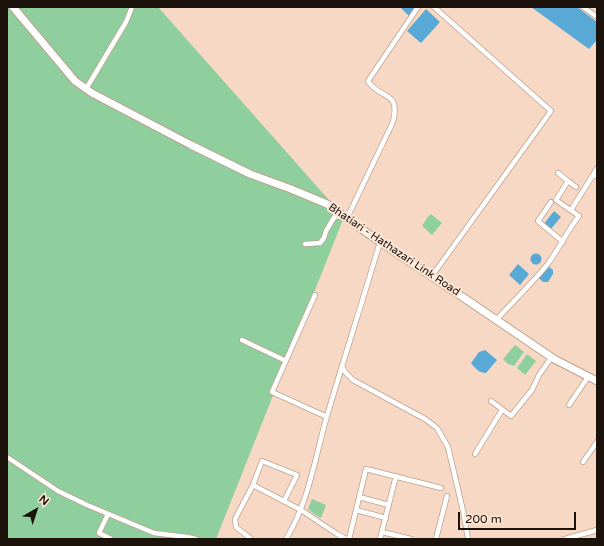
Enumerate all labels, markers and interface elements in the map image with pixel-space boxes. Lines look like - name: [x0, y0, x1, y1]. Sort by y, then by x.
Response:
- street label: Bhatiari - Hathazari Link Road: [326, 201, 462, 299]
- north arrow: [16, 490, 56, 530]
- text: N: [36, 492, 51, 508]
- scale bar: [460, 504, 578, 530]
- text: 200 m: [465, 512, 502, 526]

